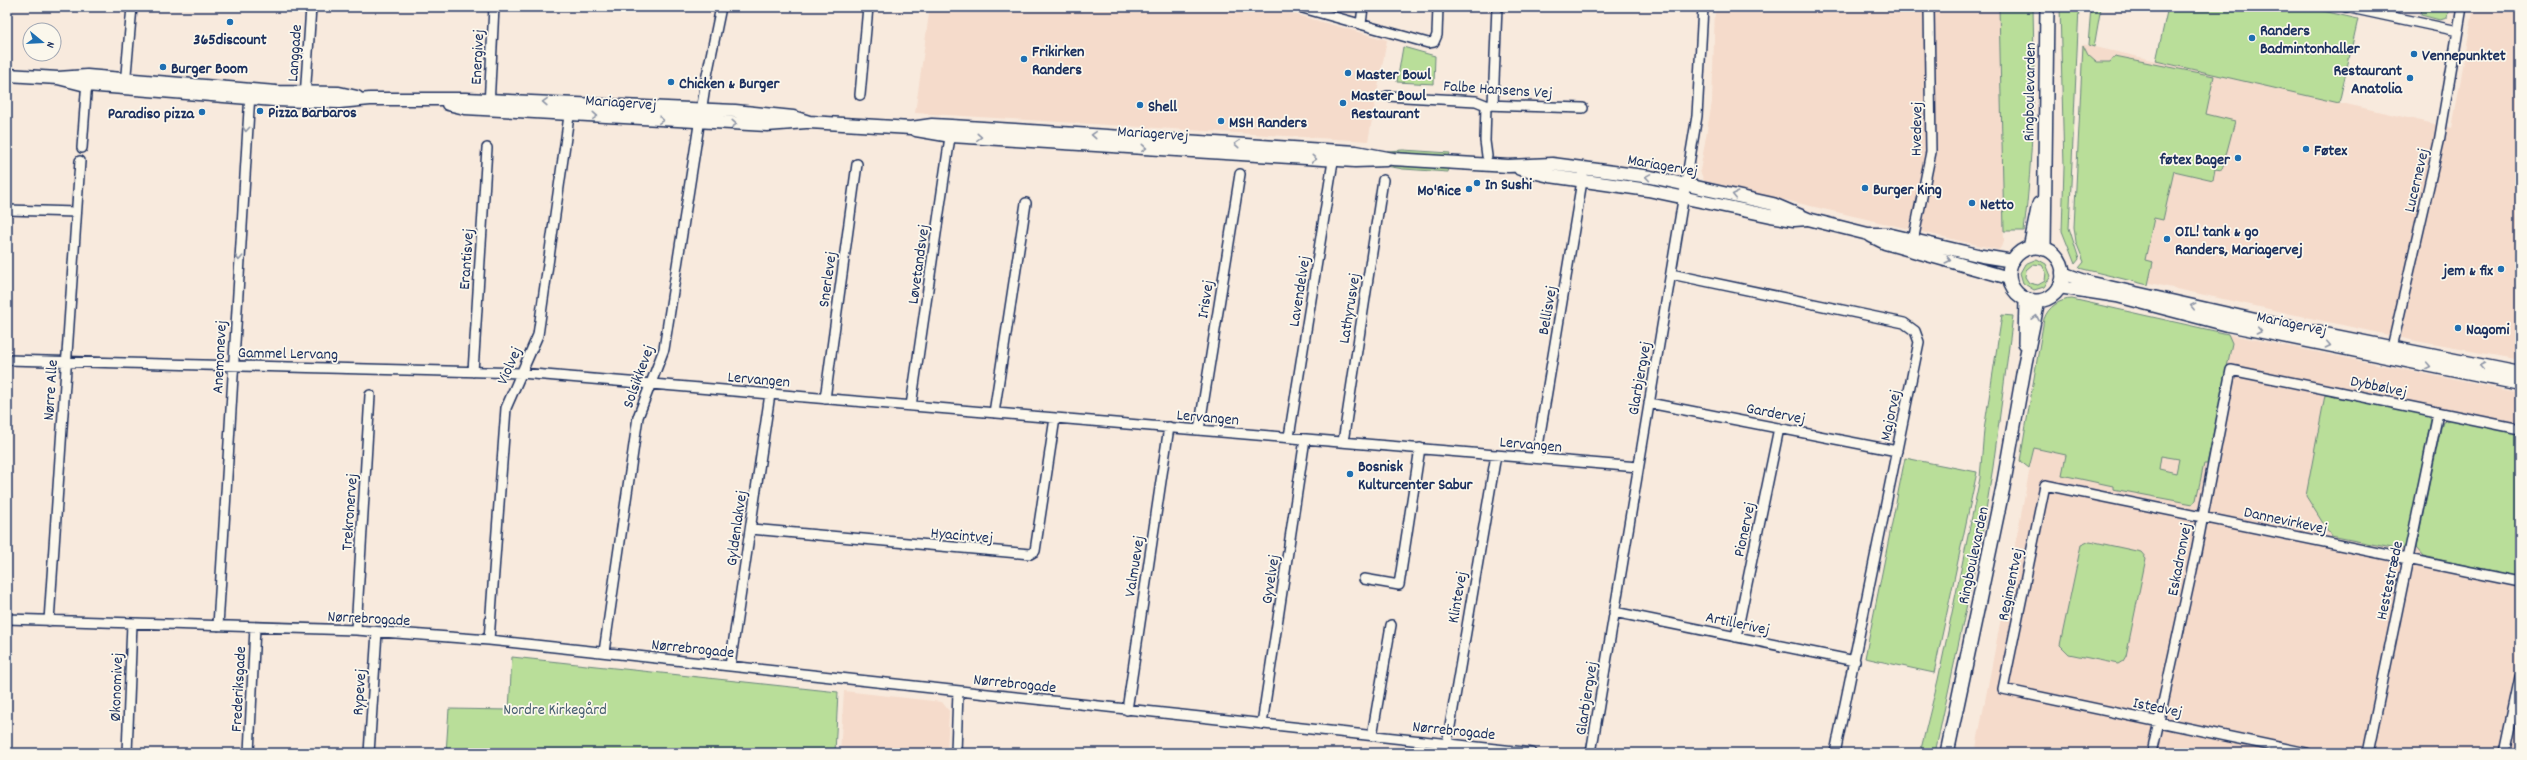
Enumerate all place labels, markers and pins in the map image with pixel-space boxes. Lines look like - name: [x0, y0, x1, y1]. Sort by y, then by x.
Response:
- marker: 365discount: [225, 17, 235, 27]
- place label: Randers Badmintonhaller: [2260, 20, 2361, 61]
- place label: 365discount: [193, 29, 267, 52]
- marker: Randers Badmintonhaller: [2247, 33, 2257, 43]
- place label: Frikirken Randers: [1032, 41, 1084, 82]
- place label: Vennepunktet: [2422, 45, 2506, 68]
- marker: Vennepunktet: [2409, 49, 2419, 59]
- marker: Frikirken Randers: [1019, 54, 1029, 64]
- place label: Burger Boom: [171, 58, 248, 81]
- place label: Restaurant Anatolia: [2333, 60, 2403, 101]
- marker: Burger Boom: [158, 62, 168, 72]
- place label: Master Bowl: [1356, 64, 1431, 87]
- marker: Master Bowl: [1343, 68, 1353, 78]
- place label: Chicken & Burger: [679, 73, 780, 96]
- marker: Restaurant Anatolia: [2405, 73, 2415, 83]
- marker: Chicken & Burger: [666, 77, 676, 87]
- place label: Master Bowl Restaurant: [1351, 85, 1426, 126]
- place label: Shell: [1148, 96, 1177, 119]
- marker: Master Bowl Restaurant: [1338, 98, 1348, 108]
- marker: Shell: [1135, 100, 1145, 110]
- place label: Pizza Barbaros: [268, 102, 357, 125]
- place label: Paradiso pizza: [108, 103, 195, 126]
- marker: Pizza Barbaros: [255, 106, 265, 116]
- marker: Paradiso pizza: [197, 107, 207, 117]
- place label: MSH Randers: [1229, 112, 1307, 135]
- marker: MSH Randers: [1216, 116, 1226, 126]
- place label: Føtex: [2314, 140, 2347, 163]
- marker: Føtex: [2301, 144, 2311, 154]
- place label: føtex Bager: [2159, 149, 2231, 172]
- marker: føtex Bager: [2233, 153, 2243, 163]
- place label: In Sushi: [1485, 174, 1532, 197]
- marker: In Sushi: [1472, 178, 1482, 188]
- place label: Burger King: [1873, 179, 1942, 202]
- place label: Mo'Rice: [1417, 180, 1461, 203]
- marker: Burger King: [1860, 183, 1870, 193]
- marker: Mo'Rice: [1464, 184, 1474, 194]
- place label: Netto: [1980, 194, 2014, 217]
- marker: Netto: [1967, 198, 1977, 208]
- place label: OIL! tank & go Randers, Mariagervej: [2175, 221, 2303, 262]
- marker: OIL! tank & go Randers, Mariagervej: [2162, 234, 2172, 244]
- place label: jem & fix: [2441, 260, 2493, 283]
- marker: jem & fix: [2496, 264, 2506, 274]
- place label: Nagomi: [2466, 319, 2510, 342]
- marker: Nagomi: [2453, 323, 2463, 333]
- place label: Bosnisk Kulturcenter Sabur: [1358, 456, 1474, 497]
- marker: Bosnisk Kulturcenter Sabur: [1345, 469, 1355, 479]

